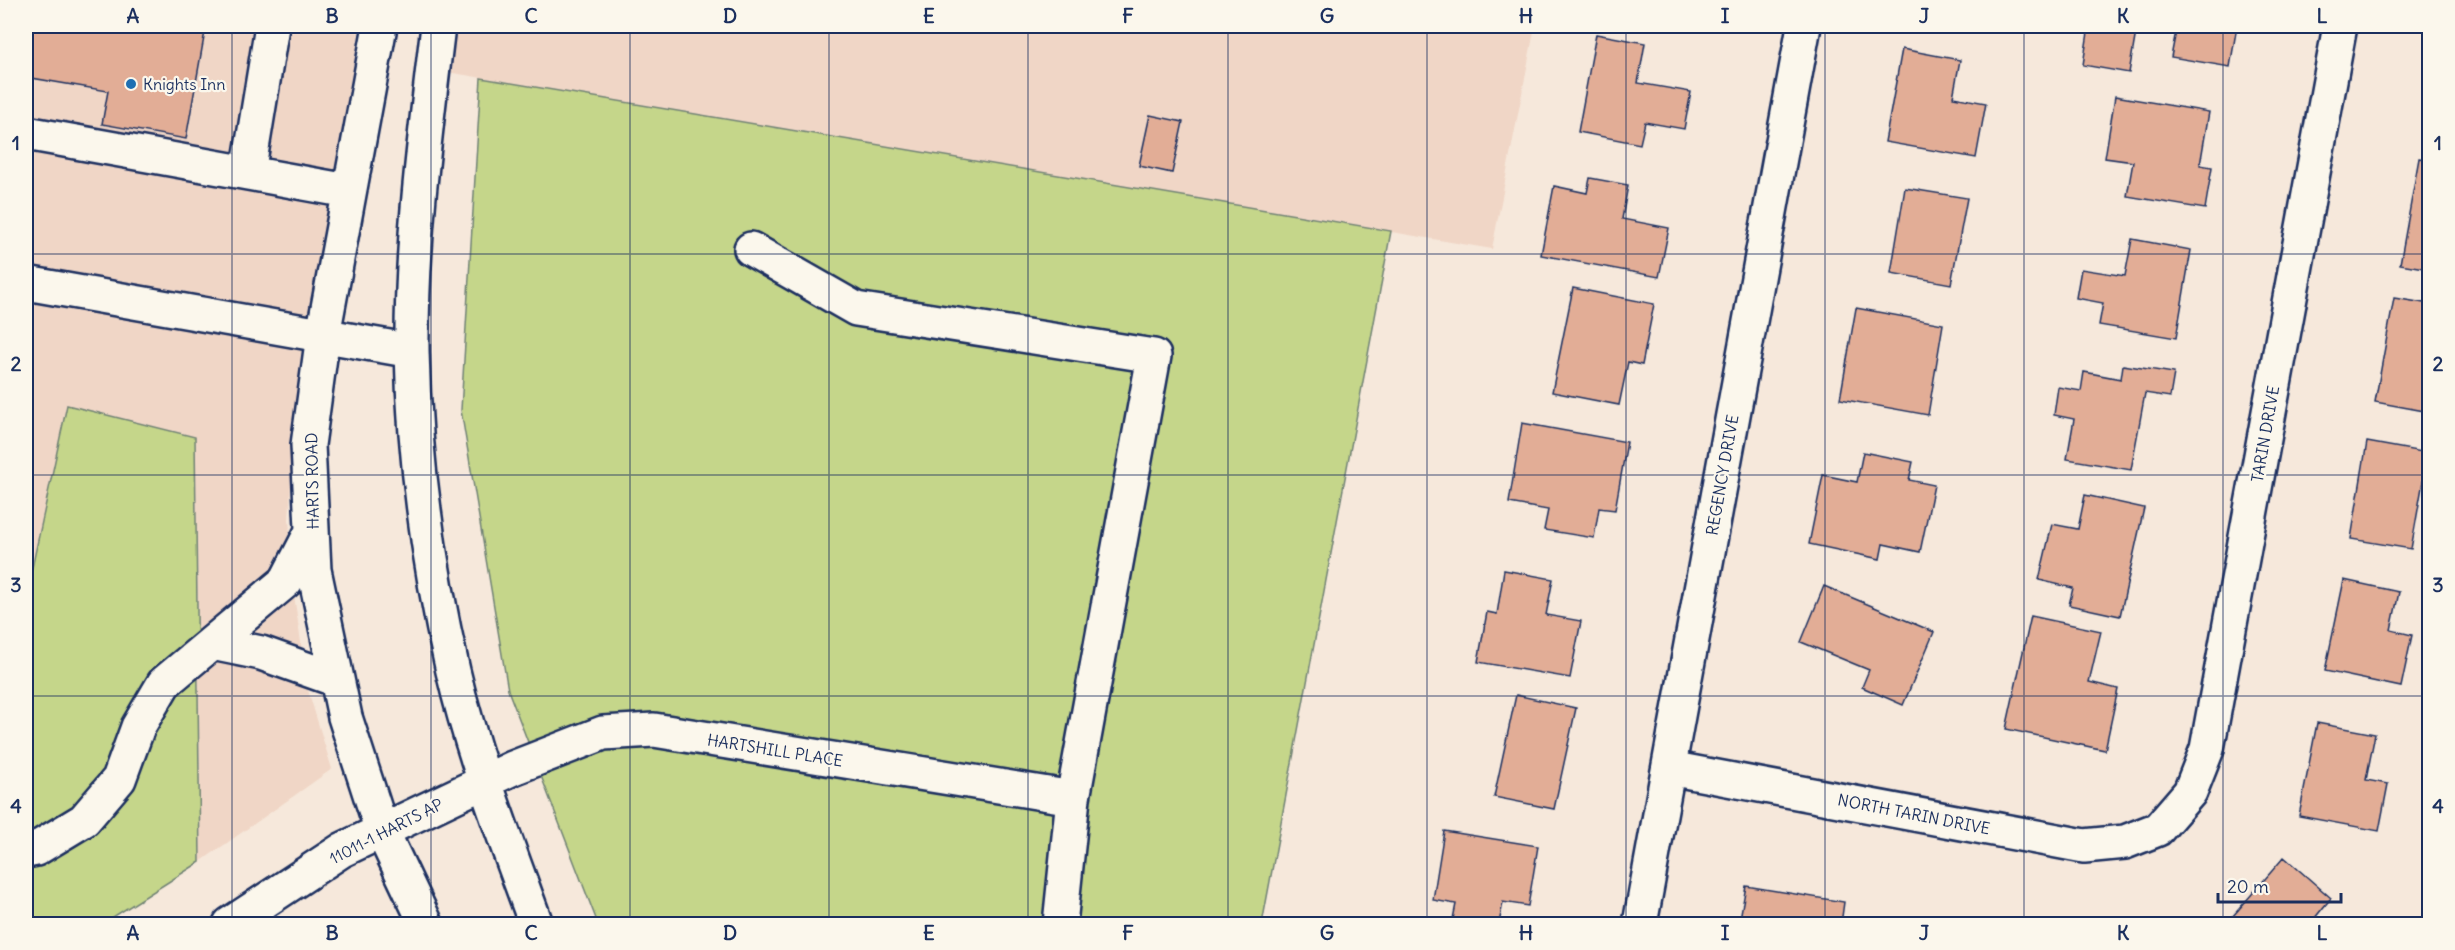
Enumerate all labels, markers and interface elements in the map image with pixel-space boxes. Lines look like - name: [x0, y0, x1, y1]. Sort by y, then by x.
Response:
- text: A: [127, 3, 140, 28]
- text: B: [325, 3, 339, 28]
- text: C: [524, 3, 538, 28]
- text: D: [723, 3, 737, 28]
- text: E: [923, 3, 935, 28]
- text: F: [1122, 3, 1134, 28]
- text: G: [1320, 3, 1334, 28]
- text: H: [1519, 3, 1533, 28]
- text: I: [1721, 3, 1730, 28]
- text: J: [1919, 3, 1930, 28]
- text: K: [2117, 3, 2130, 28]
- text: L: [2317, 3, 2328, 28]
- place label: Knights Inn: [143, 74, 226, 94]
- marker: Knights Inn: [124, 77, 138, 91]
- text: 1: [12, 130, 20, 155]
- text: 1: [2434, 130, 2442, 155]
- text: 2: [11, 351, 22, 376]
- text: 2: [2433, 351, 2444, 376]
- street label: TARIN DRIVE: [2247, 384, 2283, 484]
- street label: REGENCY DRIVE: [1702, 413, 1742, 537]
- street label: HARTS ROAD: [301, 432, 323, 530]
- text: 3: [10, 572, 22, 597]
- text: 3: [2432, 572, 2444, 597]
- street label: HARTSHILL PLACE: [706, 729, 844, 771]
- street label: NORTH TARIN DRIVE: [1836, 789, 1992, 839]
- text: 4: [10, 793, 22, 818]
- text: 4: [2432, 793, 2444, 818]
- street label: 11011-1 HARTS AP: [326, 794, 446, 868]
- scale bar: [2218, 866, 2341, 904]
- text: 20 m: [2227, 875, 2269, 898]
- text: A: [127, 920, 140, 945]
- text: B: [325, 920, 339, 945]
- text: C: [524, 920, 538, 945]
- text: D: [723, 920, 737, 945]
- text: E: [923, 920, 935, 945]
- text: F: [1122, 920, 1134, 945]
- text: G: [1320, 920, 1334, 945]
- text: H: [1519, 920, 1533, 945]
- text: I: [1721, 920, 1730, 945]
- text: J: [1919, 920, 1930, 945]
- text: K: [2117, 920, 2130, 945]
- text: L: [2317, 920, 2328, 945]

